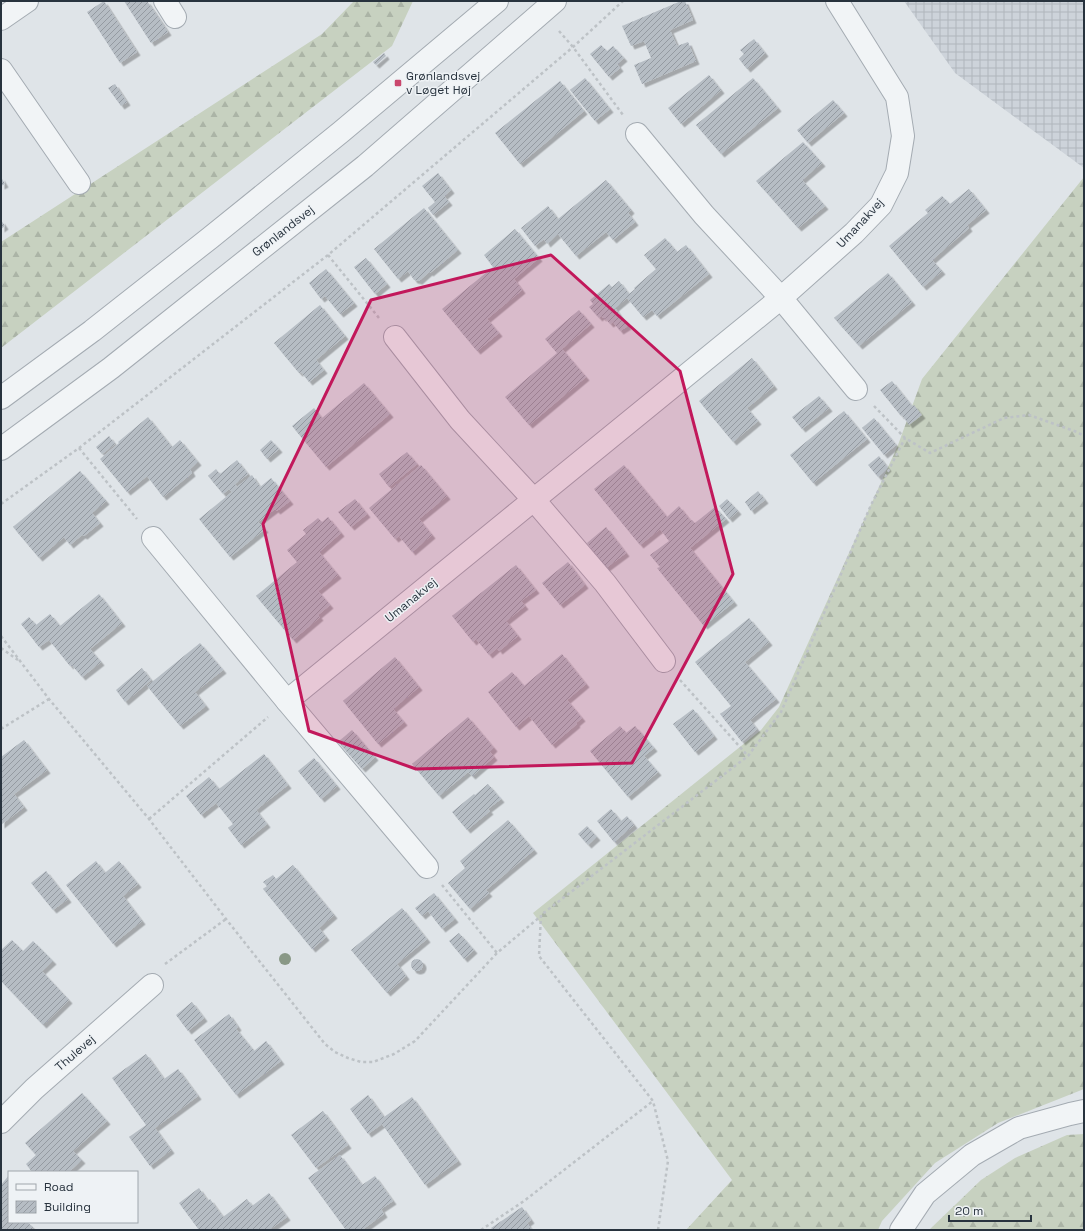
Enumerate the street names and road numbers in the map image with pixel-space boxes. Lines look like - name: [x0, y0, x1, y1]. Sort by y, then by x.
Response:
- street label: Umanakvej: [833, 195, 887, 251]
- street label: Grønlandsvej: [249, 202, 317, 260]
- street label: Umanakvej: [382, 574, 440, 626]
- street label: Thulevej: [52, 1031, 98, 1075]

